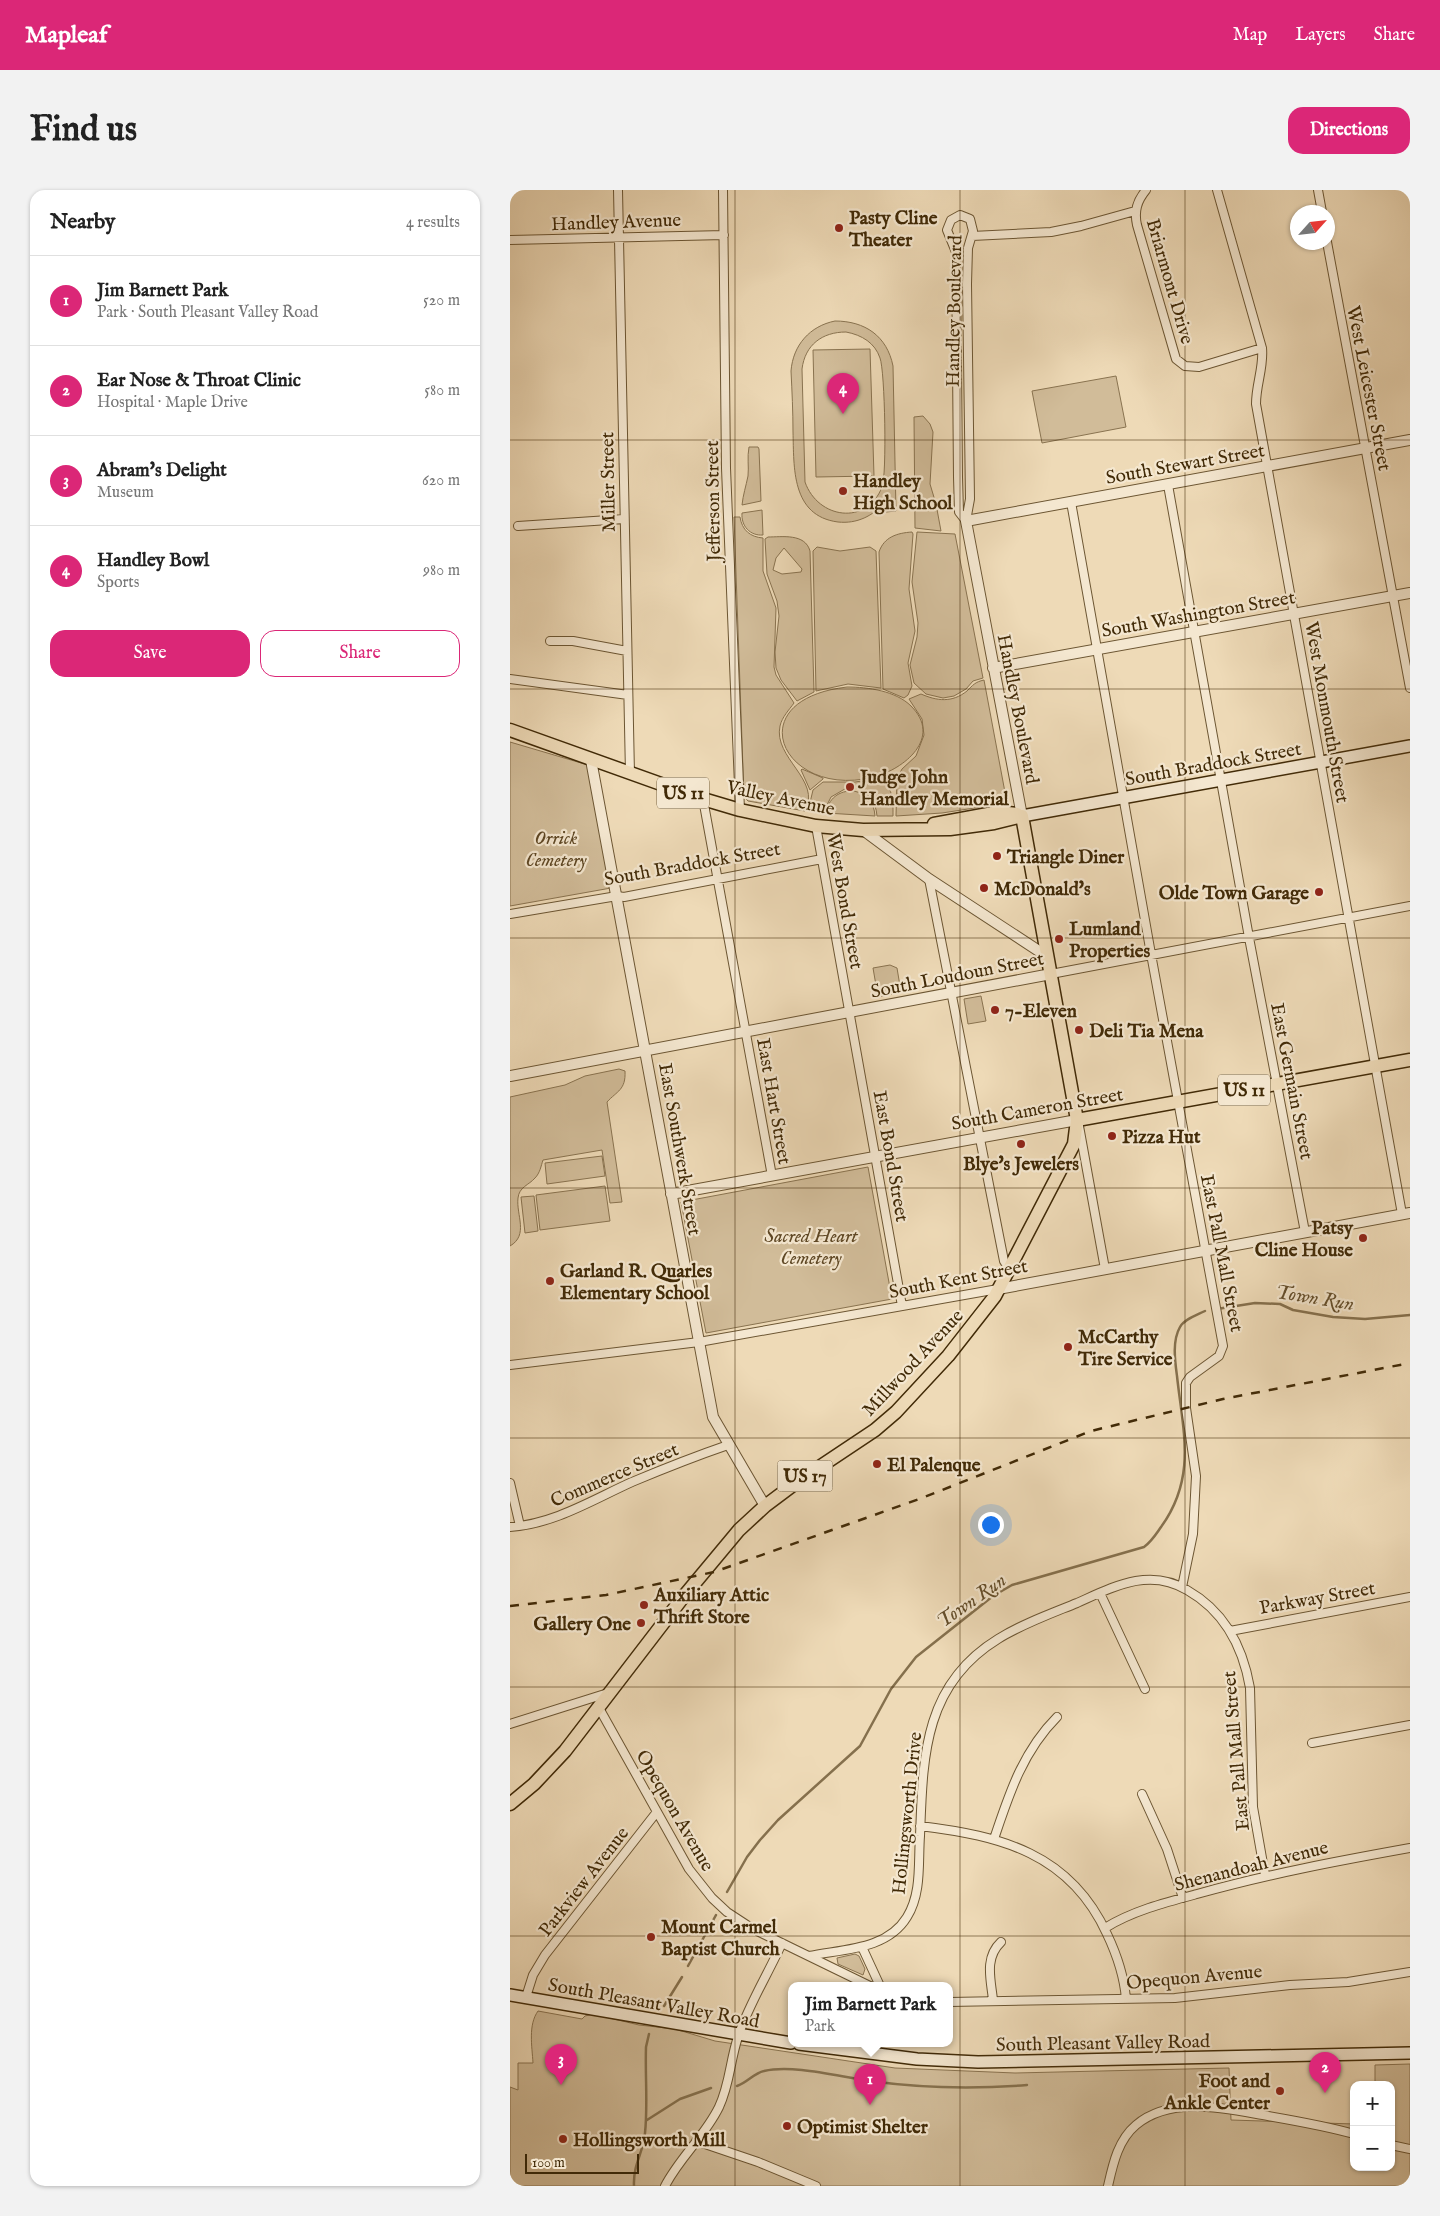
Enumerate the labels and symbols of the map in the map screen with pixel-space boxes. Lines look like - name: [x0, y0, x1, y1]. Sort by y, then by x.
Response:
- north arrow: [1290, 205, 1335, 250]
- place label: Pasty Cline Theater: [848, 207, 938, 253]
- street label: Handley Avenue: [551, 209, 682, 237]
- street label: Briarmont Drive: [1140, 216, 1199, 347]
- marker: Pasty Cline Theater: [833, 222, 845, 234]
- street label: Handley Boulevard: [942, 234, 968, 387]
- street label: West Leicester Street: [1340, 304, 1396, 473]
- pin: 4: [827, 373, 859, 414]
- street label: Miller Street: [596, 431, 622, 532]
- street label: South Stewart Street: [1104, 439, 1267, 491]
- street label: Jefferson Street: [701, 440, 727, 564]
- place label: Handley High School: [853, 470, 953, 516]
- marker: Handley High School: [837, 485, 849, 497]
- street label: South Washington Street: [1100, 586, 1297, 644]
- street label: West Monmouth Street: [1298, 620, 1354, 805]
- street label: Handley Boulevard: [991, 632, 1044, 787]
- street label: South Braddock Street: [1123, 738, 1304, 792]
- place label: Judge John Handley Memorial: [857, 766, 1010, 812]
- street label: Valley Avenue: [723, 776, 837, 822]
- road number: US 11: [657, 778, 709, 808]
- marker: Judge John Handley Memorial: [844, 781, 856, 793]
- park label: Orrick Cemetery: [525, 827, 587, 873]
- street label: West Bond Street: [820, 832, 868, 972]
- street label: South Braddock Street: [602, 838, 783, 892]
- place label: Triangle Diner: [1006, 846, 1125, 870]
- marker: Triangle Diner: [991, 850, 1003, 862]
- place label: McDonald's: [994, 878, 1091, 902]
- marker: McDonald's: [978, 882, 990, 894]
- place label: Olde Town Garage: [1159, 882, 1309, 906]
- marker: Olde Town Garage: [1313, 886, 1325, 898]
- place label: Lumland Properties: [1069, 918, 1150, 964]
- marker: Lumland Properties: [1053, 933, 1065, 945]
- street label: South Loudoun Street: [869, 947, 1046, 1005]
- place label: 7-Eleven: [1005, 1000, 1077, 1024]
- street label: East Germain Street: [1264, 1001, 1318, 1162]
- marker: 7-Eleven: [989, 1004, 1001, 1016]
- place label: Deli Tia Mena: [1089, 1020, 1204, 1044]
- marker: Deli Tia Mena: [1073, 1024, 1085, 1036]
- street label: East Hart Street: [750, 1036, 796, 1167]
- street label: East Southwerk Street: [652, 1061, 706, 1238]
- road number: US 11: [1218, 1074, 1270, 1106]
- street label: South Cameron Street: [949, 1083, 1126, 1137]
- street label: East Bond Street: [867, 1089, 913, 1224]
- place label: Pizza Hut: [1122, 1126, 1201, 1150]
- marker: Pizza Hut: [1106, 1130, 1118, 1142]
- marker: Blye's Jewelers: [1015, 1138, 1027, 1150]
- place label: Blye's Jewelers: [963, 1153, 1079, 1177]
- street label: East Pall Mall Street: [1194, 1172, 1248, 1335]
- place label: Patsy Cline House: [1255, 1217, 1354, 1263]
- park label: Sacred Heart Cemetery: [764, 1225, 858, 1271]
- marker: Patsy Cline House: [1357, 1232, 1369, 1244]
- street label: South Kent Street: [887, 1255, 1030, 1305]
- place label: Garland R. Quarles Elementary School: [560, 1260, 712, 1306]
- marker: Garland R. Quarles Elementary School: [544, 1275, 556, 1287]
- water label: Town Run: [1274, 1280, 1356, 1317]
- street label: Millwood Avenue: [858, 1304, 970, 1422]
- place label: McCarthy Tire Service: [1077, 1326, 1173, 1372]
- marker: McCarthy Tire Service: [1062, 1341, 1074, 1353]
- street label: Commerce Street: [547, 1438, 683, 1514]
- place label: El Palenque: [887, 1454, 981, 1478]
- marker: El Palenque: [871, 1458, 883, 1470]
- road number: US 17: [778, 1460, 832, 1492]
- your location: [978, 1512, 1004, 1538]
- water label: Town Run: [932, 1568, 1012, 1634]
- street label: Parkway Street: [1258, 1577, 1378, 1621]
- place label: Auxiliary Attic Thrift Store: [653, 1584, 769, 1630]
- marker: Auxiliary Attic Thrift Store: [638, 1599, 650, 1611]
- place label: Gallery One: [534, 1613, 631, 1637]
- marker: Gallery One: [635, 1617, 647, 1629]
- street label: East Pall Mall Street: [1218, 1670, 1256, 1832]
- street label: Hollingsworth Drive: [888, 1730, 928, 1896]
- street label: Opequon Avenue: [630, 1746, 719, 1876]
- street label: Parkview Avenue: [534, 1822, 635, 1942]
- street label: Shenandoah Avenue: [1172, 1836, 1331, 1898]
- place label: Mount Carmel Baptist Church: [661, 1916, 781, 1962]
- marker: Mount Carmel Baptist Church: [645, 1931, 657, 1943]
- street label: Opequon Avenue: [1125, 1960, 1263, 1996]
- street label: South Pleasant Valley Road: [546, 1974, 762, 2035]
- street label: South Pleasant Valley Road: [996, 2030, 1211, 2058]
- pin: 3: [545, 2044, 577, 2085]
- pin: 2: [1309, 2052, 1341, 2093]
- pin: 1: [854, 2064, 886, 2105]
- place label: Foot and Ankle Center: [1163, 2070, 1271, 2116]
- marker: Foot and Ankle Center: [1274, 2085, 1286, 2097]
- place label: Optimist Shelter: [797, 2116, 929, 2140]
- marker: Optimist Shelter: [781, 2120, 793, 2132]
- place label: Hollingsworth Mill: [573, 2129, 726, 2153]
- marker: Hollingsworth Mill: [557, 2133, 569, 2145]
- scale bar: [525, 2151, 639, 2174]

